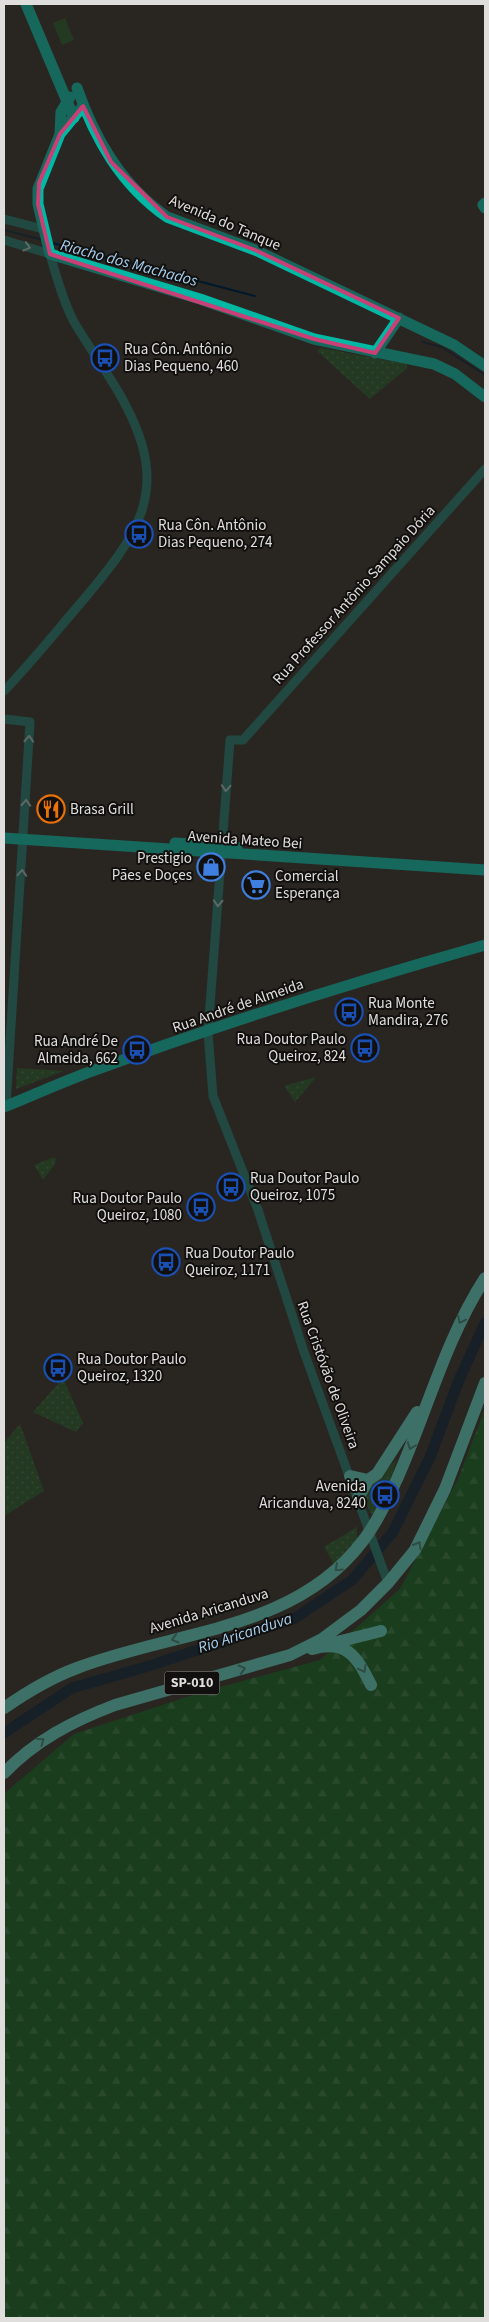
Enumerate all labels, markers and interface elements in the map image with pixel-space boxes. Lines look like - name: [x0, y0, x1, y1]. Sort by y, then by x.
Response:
- street label: Avenida do Tanque: [166, 190, 284, 256]
- water label: Riacho dos Machados: [58, 234, 201, 292]
- one-way arrow: [23, 241, 31, 252]
- place label: Rua Côn. Antônio Dias Pequeno, 460: [124, 339, 239, 377]
- bus stop icon: Rua Côn. Antônio Dias Pequeno, 460: [90, 343, 120, 373]
- street label: Rua Professor Antônio Sampaio Dória: [268, 501, 440, 689]
- place label: Rua Côn. Antônio Dias Pequeno, 274: [158, 515, 273, 553]
- bus stop icon: Rua Côn. Antônio Dias Pequeno, 274: [124, 519, 154, 549]
- one-way arrow: [24, 735, 35, 743]
- one-way arrow: [221, 784, 232, 792]
- restaurant icon: Brasa Grill: [36, 794, 66, 824]
- one-way arrow: [20, 798, 31, 806]
- place label: Brasa Grill: [70, 799, 134, 820]
- street label: Avenida Mateo Bei: [187, 826, 303, 854]
- place label: Prestigio Pães e Doçes: [112, 848, 192, 886]
- shop icon: Prestigio Pães e Doçes: [196, 852, 226, 882]
- place label: Comercial Esperança: [275, 866, 340, 904]
- one-way arrow: [16, 868, 27, 876]
- supermarket icon: Comercial Esperança: [241, 870, 271, 900]
- one-way arrow: [213, 900, 224, 908]
- street label: Rua André de Almeida: [170, 974, 306, 1038]
- place label: Rua Monte Mandira, 276: [368, 993, 448, 1031]
- bus stop icon: Rua Monte Mandira, 276: [334, 997, 364, 1027]
- place label: Rua Doutor Paulo Queiroz, 824: [237, 1029, 347, 1067]
- place label: Rua André De Almeida, 662: [34, 1031, 118, 1069]
- bus stop icon: Rua Doutor Paulo Queiroz, 824: [350, 1033, 380, 1063]
- bus stop icon: Rua André De Almeida, 662: [122, 1035, 152, 1065]
- place label: Rua Doutor Paulo Queiroz, 1075: [250, 1168, 360, 1206]
- bus stop icon: Rua Doutor Paulo Queiroz, 1075: [216, 1172, 246, 1202]
- place label: Rua Doutor Paulo Queiroz, 1080: [73, 1188, 182, 1226]
- bus stop icon: Rua Doutor Paulo Queiroz, 1080: [186, 1192, 216, 1222]
- place label: Rua Doutor Paulo Queiroz, 1171: [185, 1243, 295, 1281]
- bus stop icon: Rua Doutor Paulo Queiroz, 1171: [151, 1247, 181, 1277]
- street label: Rua Cristóvão de Oliveira: [291, 1298, 365, 1452]
- one-way arrow: [457, 1315, 467, 1324]
- place label: Rua Doutor Paulo Queiroz, 1320: [77, 1349, 187, 1387]
- bus stop icon: Rua Doutor Paulo Queiroz, 1320: [43, 1353, 73, 1383]
- one-way arrow: [406, 1441, 417, 1450]
- place label: Avenida Aricanduva, 8240: [259, 1476, 366, 1514]
- bus stop icon: Avenida Aricanduva, 8240: [370, 1480, 400, 1510]
- one-way arrow: [411, 1541, 421, 1550]
- one-way arrow: [335, 1562, 344, 1571]
- street label: Avenida Aricanduva: [147, 1583, 271, 1639]
- water label: Rio Aricanduva: [195, 1607, 295, 1659]
- one-way arrow: [172, 1634, 180, 1644]
- one-way arrow: [357, 1664, 367, 1673]
- one-way arrow: [238, 1665, 246, 1675]
- road number: SP-010: [164, 1672, 220, 1695]
- one-way arrow: [35, 1738, 45, 1747]

